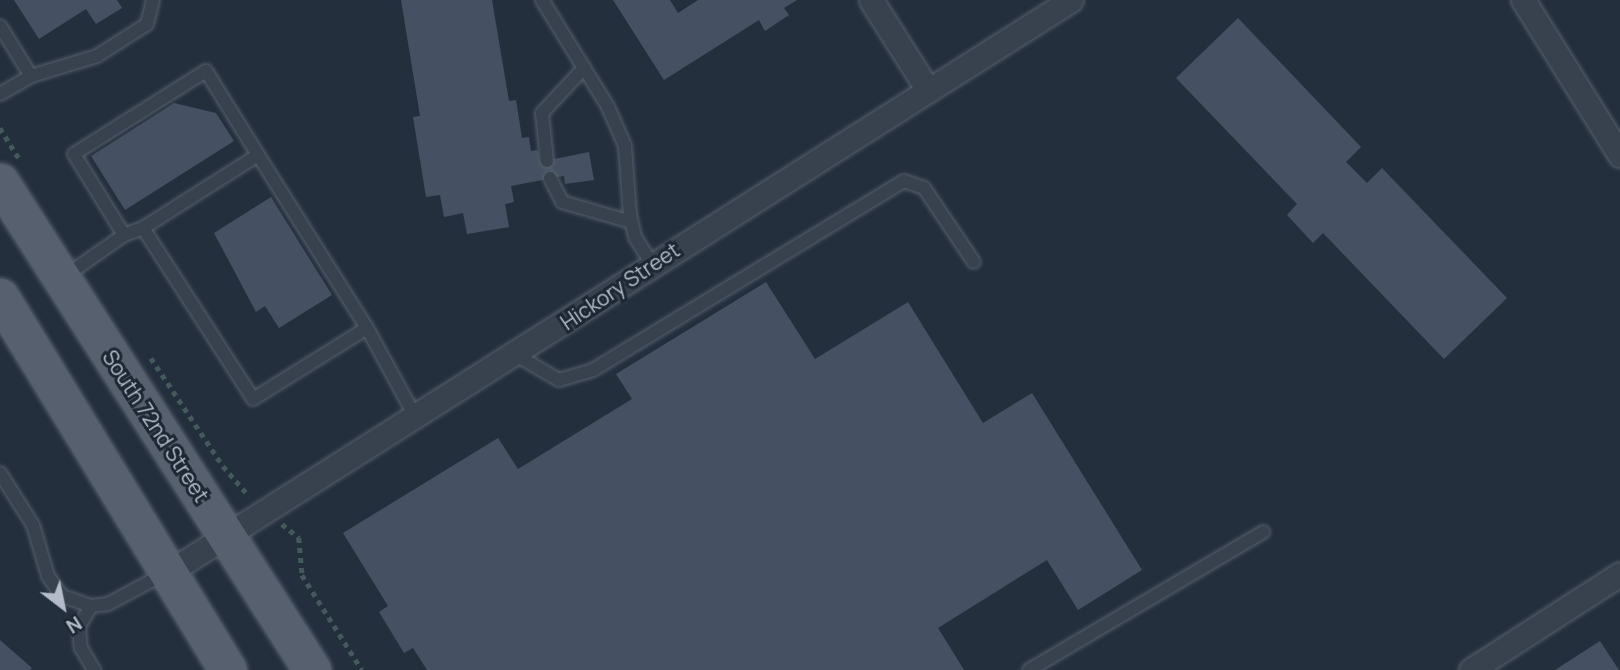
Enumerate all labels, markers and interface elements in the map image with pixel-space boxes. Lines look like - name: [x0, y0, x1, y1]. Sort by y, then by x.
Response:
- street label: Hickory Street: [556, 237, 684, 335]
- street label: South 72nd Street: [97, 345, 215, 507]
- north arrow: [28, 572, 98, 642]
- text: N: [61, 610, 87, 639]

